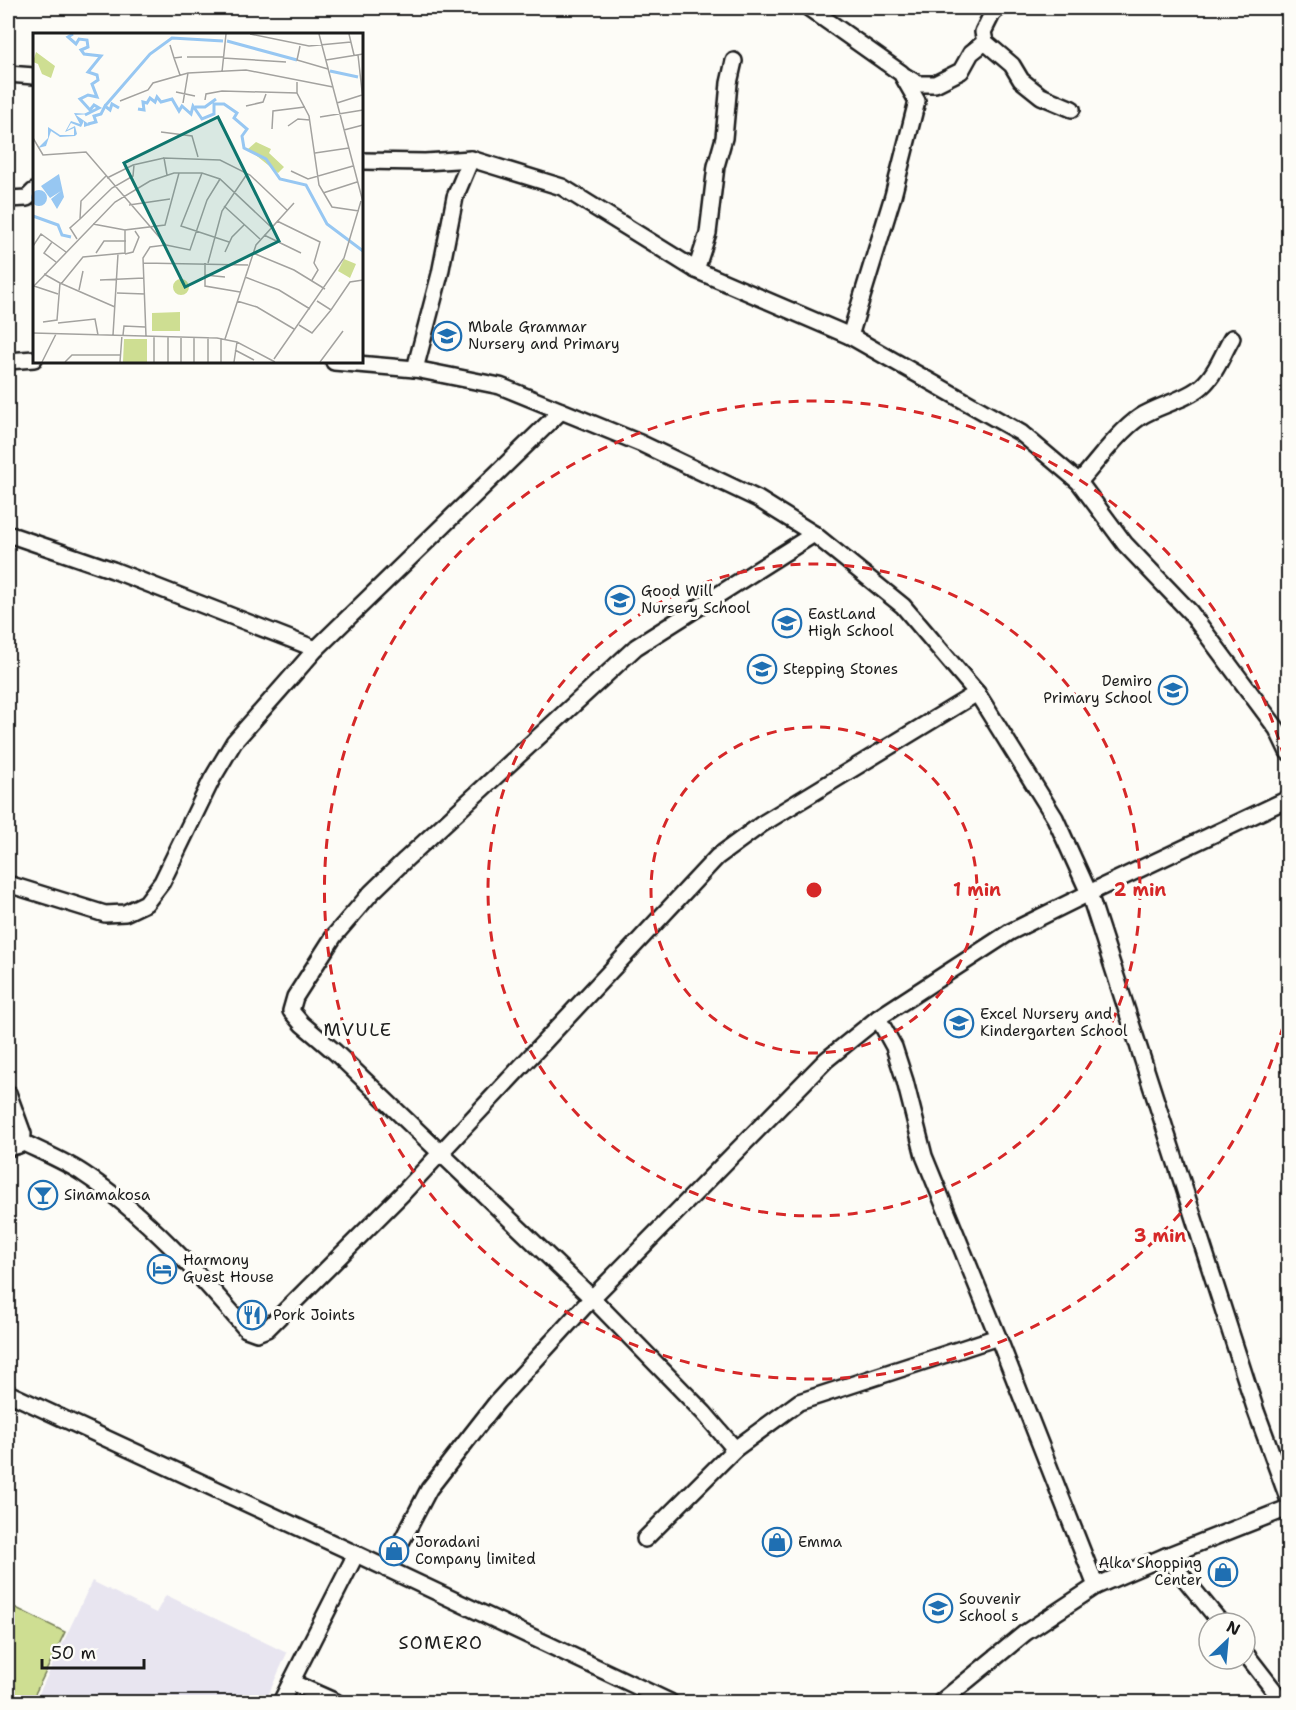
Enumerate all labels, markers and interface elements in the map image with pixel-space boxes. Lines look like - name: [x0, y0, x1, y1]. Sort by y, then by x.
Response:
- inset map: [33, 33, 363, 363]
- place label: Mbale Grammar Nursery and Primary: [468, 317, 620, 354]
- school or university icon: Mbale Grammar Nursery and Primary: [431, 320, 463, 352]
- place label: Good Will Nursery School: [641, 581, 751, 618]
- school or university icon: Good Will Nursery School: [604, 584, 636, 616]
- place label: EastLand High School: [808, 604, 894, 641]
- school or university icon: EastLand High School: [771, 607, 803, 639]
- school or university icon: Stepping Stones: [746, 653, 778, 685]
- place label: Stepping Stones: [783, 659, 898, 679]
- place label: Demiro Primary School: [1043, 671, 1152, 708]
- school or university icon: Demiro Primary School: [1157, 674, 1189, 706]
- text: 1 min: [953, 878, 1001, 902]
- text: 2 min: [1114, 878, 1166, 902]
- centre of rings: [804, 880, 824, 900]
- place label: Excel Nursery and Kindergarten School: [980, 1004, 1128, 1041]
- school or university icon: Excel Nursery and Kindergarten School: [943, 1007, 975, 1039]
- district label: MVULE: [323, 1018, 393, 1042]
- bar icon: Sinamakosa: [27, 1179, 59, 1211]
- place label: Sinamakosa: [64, 1185, 151, 1205]
- text: 3 min: [1134, 1224, 1186, 1248]
- place label: Harmony Guest House: [183, 1250, 274, 1287]
- hotel icon: Harmony Guest House: [146, 1253, 178, 1285]
- restaurant icon: Pork Joints: [236, 1299, 268, 1331]
- place label: Pork Joints: [273, 1305, 355, 1325]
- shop icon: Emma: [761, 1526, 793, 1558]
- place label: Joradani Company limited: [415, 1532, 536, 1569]
- place label: Emma: [798, 1532, 843, 1552]
- shop icon: Joradani Company limited: [378, 1535, 410, 1567]
- place label: Alka Shopping Center: [1098, 1553, 1202, 1590]
- shop icon: Alka Shopping Center: [1207, 1556, 1239, 1588]
- place label: Souvenir School s: [959, 1589, 1021, 1626]
- school or university icon: Souvenir School s: [922, 1592, 954, 1624]
- north arrow: [1197, 1611, 1257, 1671]
- text: N: [1223, 1616, 1244, 1640]
- district label: SOMERO: [398, 1631, 484, 1655]
- scale bar: [42, 1632, 144, 1670]
- text: 50 m: [51, 1641, 96, 1665]

